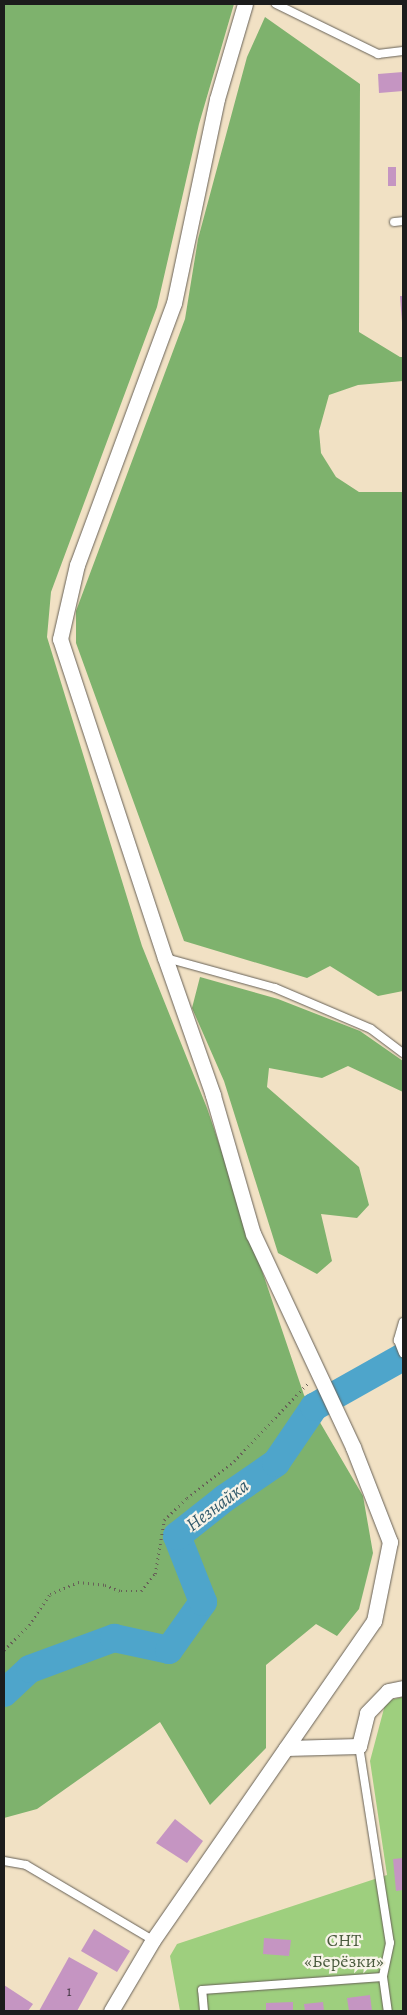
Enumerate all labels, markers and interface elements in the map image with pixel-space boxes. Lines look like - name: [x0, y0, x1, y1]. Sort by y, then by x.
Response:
- water label: Незнайка: [182, 1475, 254, 1537]
- park label: СНТ «Берёзки»: [304, 1930, 384, 1972]
- house number: 1: [66, 1983, 72, 2001]

